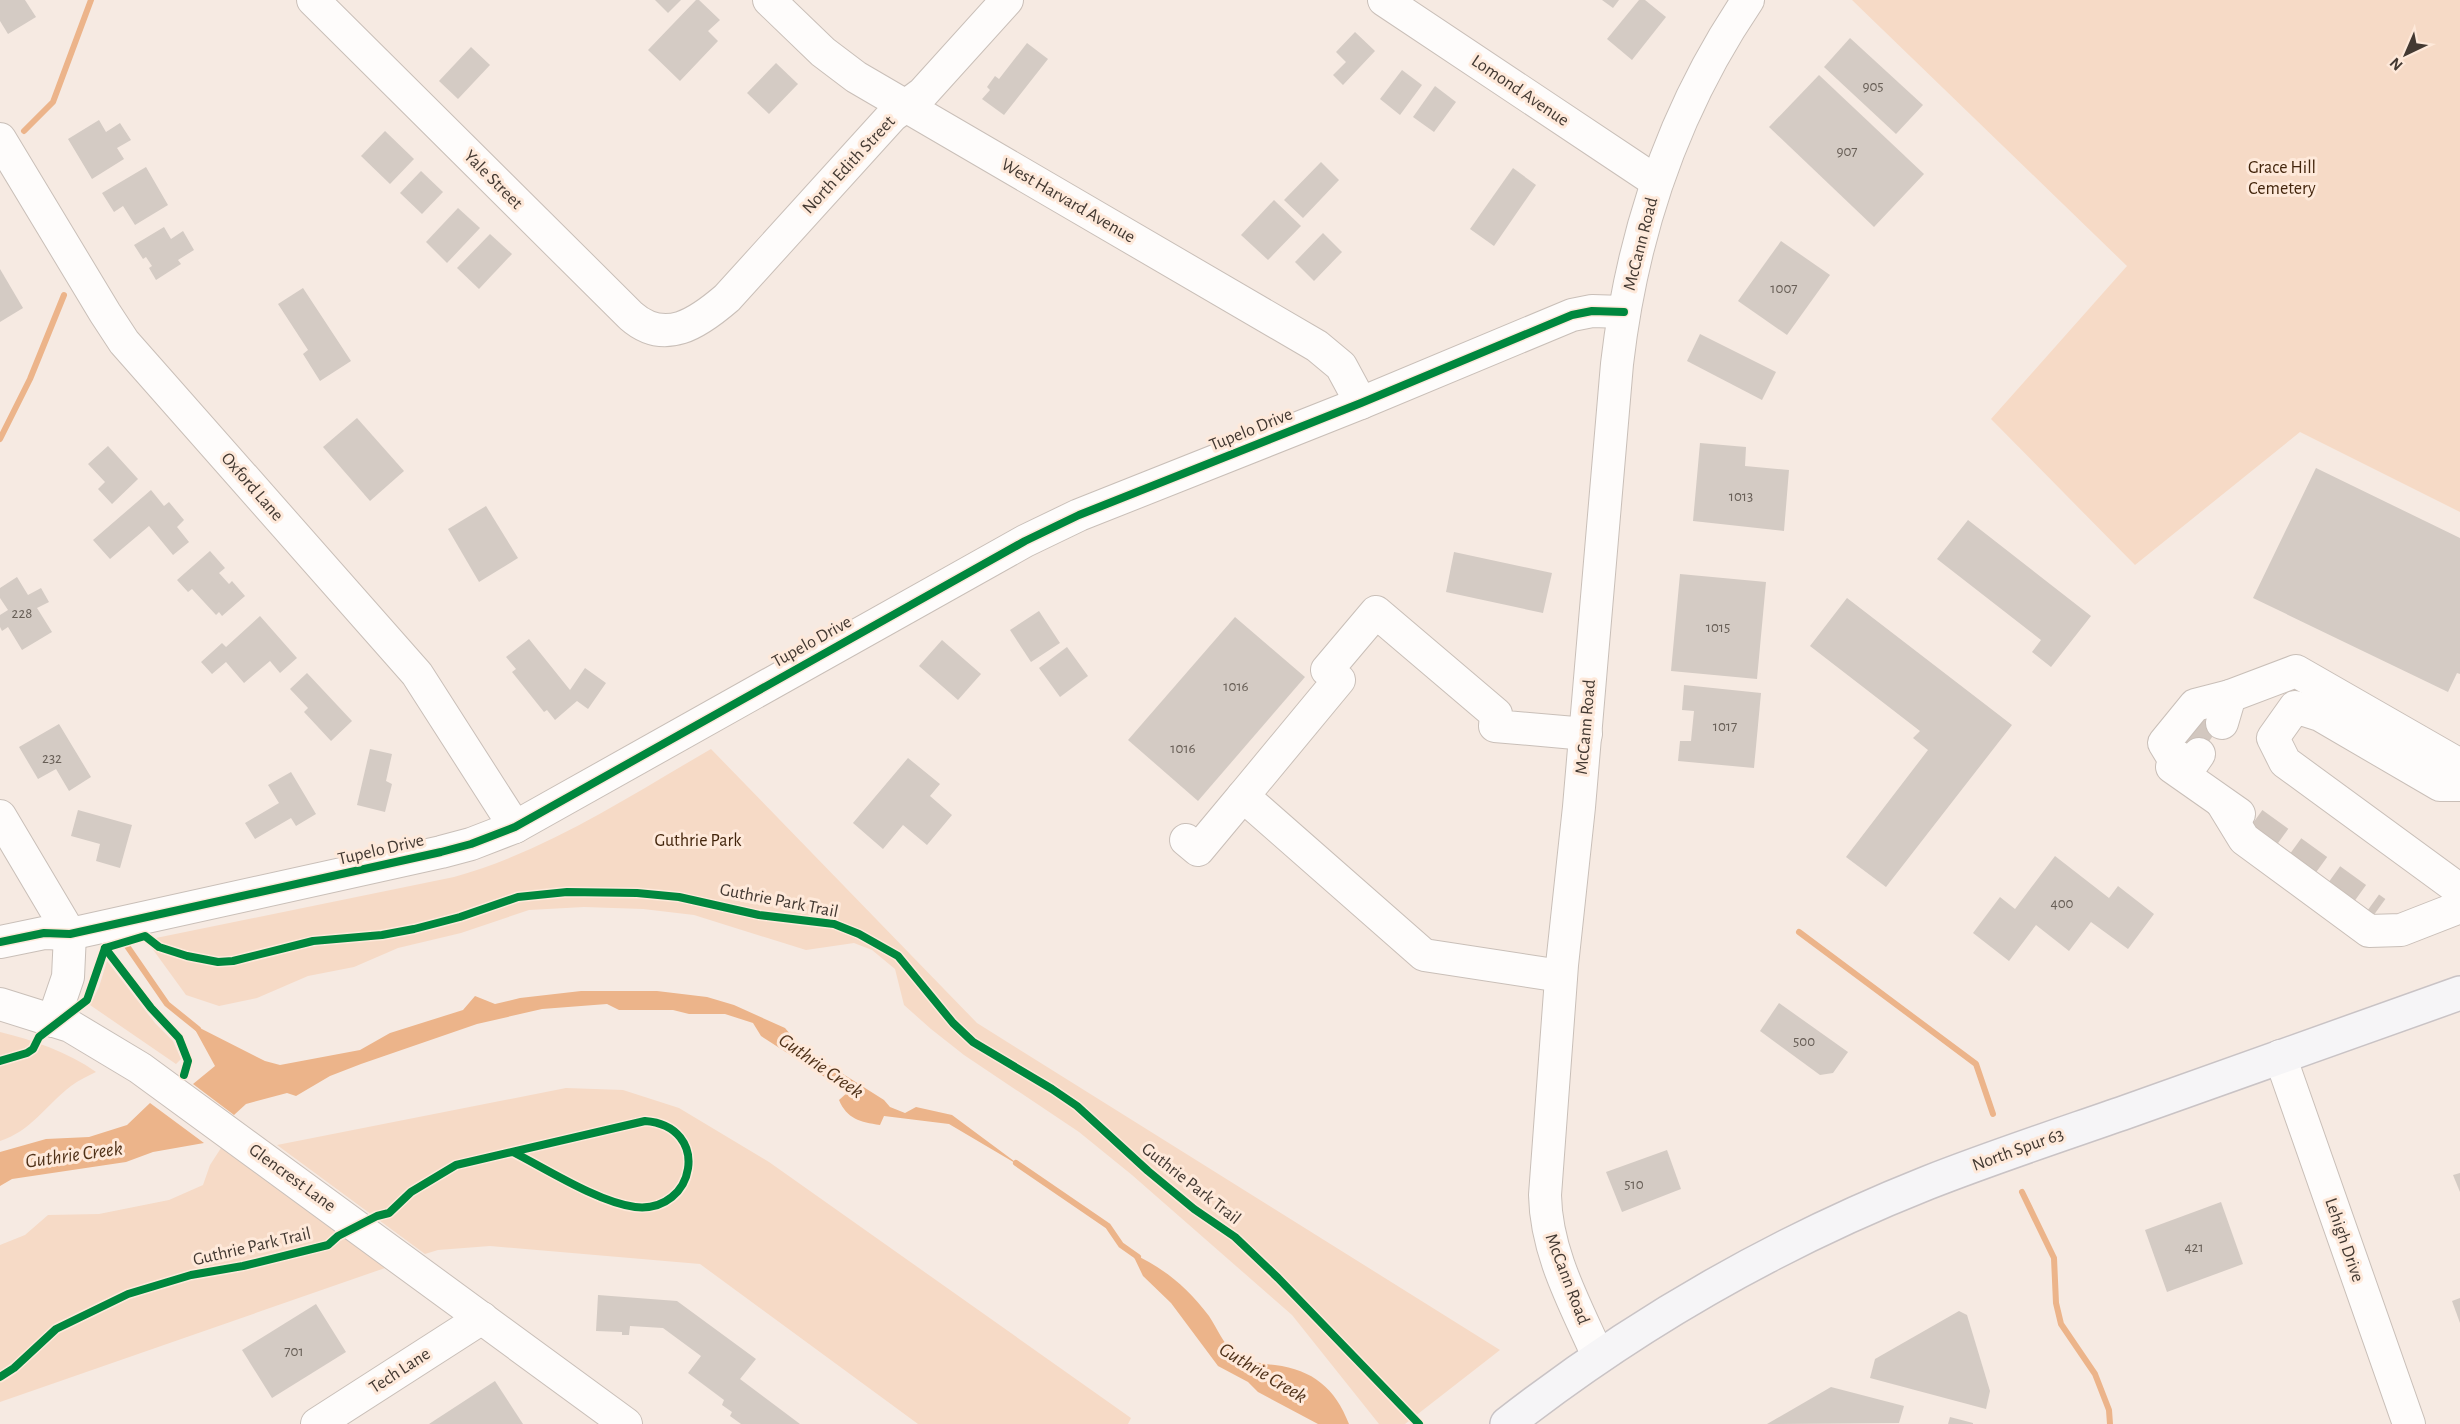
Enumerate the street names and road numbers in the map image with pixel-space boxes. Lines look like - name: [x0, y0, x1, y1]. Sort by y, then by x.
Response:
- street label: Lomond Avenue: [1468, 52, 1572, 130]
- street label: North Edith Street: [799, 112, 899, 218]
- street label: Yale Street: [460, 147, 526, 213]
- street label: West Harvard Avenue: [998, 155, 1138, 247]
- street label: McCann Road: [1621, 196, 1661, 292]
- street label: Tupelo Drive: [1207, 405, 1295, 455]
- street label: Oxford Lane: [218, 449, 286, 525]
- street label: Tupelo Drive: [769, 613, 855, 671]
- street label: McCann Road: [1573, 679, 1599, 775]
- street label: Tupelo Drive: [336, 831, 426, 869]
- street label: Guthrie Park Trail: [718, 881, 840, 921]
- street label: North Spur 63: [1970, 1125, 2066, 1175]
- street label: Guthrie Park Trail: [1138, 1140, 1244, 1228]
- street label: Glencrest Lane: [245, 1141, 339, 1215]
- street label: Lehigh Drive: [2321, 1196, 2367, 1284]
- street label: Guthrie Park Trail: [191, 1225, 313, 1269]
- street label: McCann Road: [1541, 1231, 1593, 1327]
- street label: Tech Lane: [366, 1345, 434, 1397]

